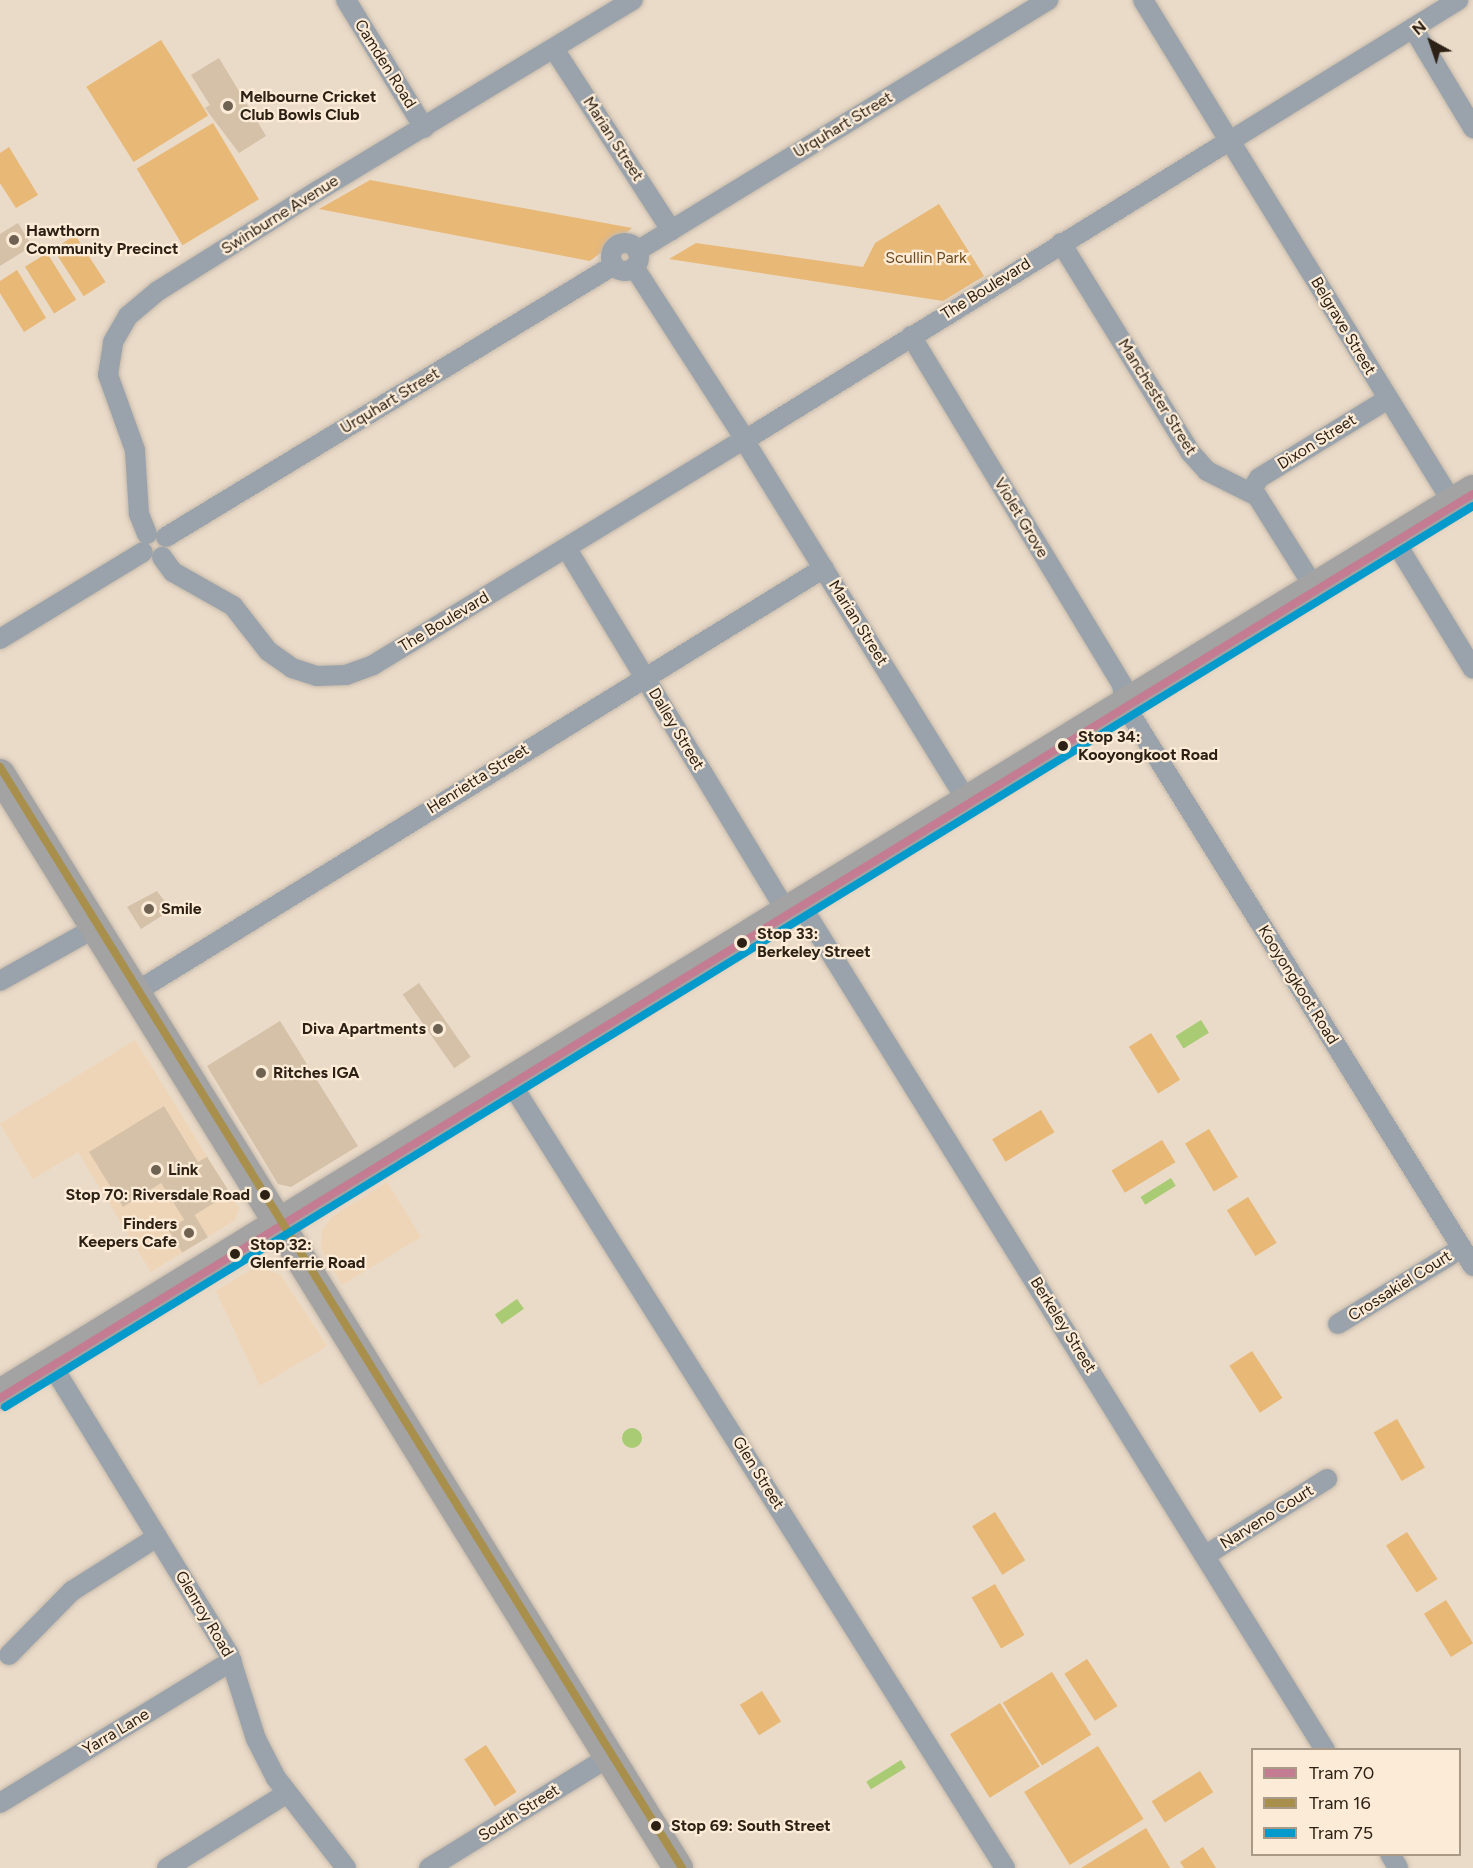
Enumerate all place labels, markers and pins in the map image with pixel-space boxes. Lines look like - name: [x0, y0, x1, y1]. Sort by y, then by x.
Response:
- place label: Melbourne Cricket Club Bowls Club: [240, 87, 376, 125]
- marker: Melbourne Cricket Club Bowls Club: [221, 99, 235, 113]
- place label: Hawthorn Community Precinct: [26, 221, 178, 259]
- marker: Hawthorn Community Precinct: [7, 233, 21, 247]
- place label: Stop 34: Kooyongkoot Road: [1078, 727, 1218, 765]
- marker: Stop 34: Kooyongkoot Road: [1053, 736, 1073, 756]
- place label: Smile: [161, 899, 202, 919]
- marker: Smile: [142, 902, 156, 916]
- place label: Stop 33: Berkeley Street: [757, 924, 871, 962]
- marker: Stop 33: Berkeley Street: [732, 933, 752, 953]
- place label: Diva Apartments: [302, 1019, 426, 1039]
- marker: Diva Apartments: [431, 1022, 445, 1036]
- place label: Ritches IGA: [273, 1063, 359, 1083]
- marker: Ritches IGA: [254, 1066, 268, 1080]
- place label: Link: [168, 1160, 198, 1180]
- marker: Link: [149, 1163, 163, 1177]
- place label: Stop 70: Riversdale Road: [66, 1185, 250, 1205]
- marker: Stop 70: Riversdale Road: [255, 1185, 275, 1205]
- place label: Finders Keepers Cafe: [78, 1214, 177, 1252]
- marker: Finders Keepers Cafe: [182, 1226, 196, 1240]
- place label: Stop 32: Glenferrie Road: [250, 1235, 365, 1273]
- marker: Stop 32: Glenferrie Road: [225, 1244, 245, 1264]
- marker: Stop 69: South Street: [646, 1816, 666, 1836]
- place label: Stop 69: South Street: [671, 1816, 831, 1836]

